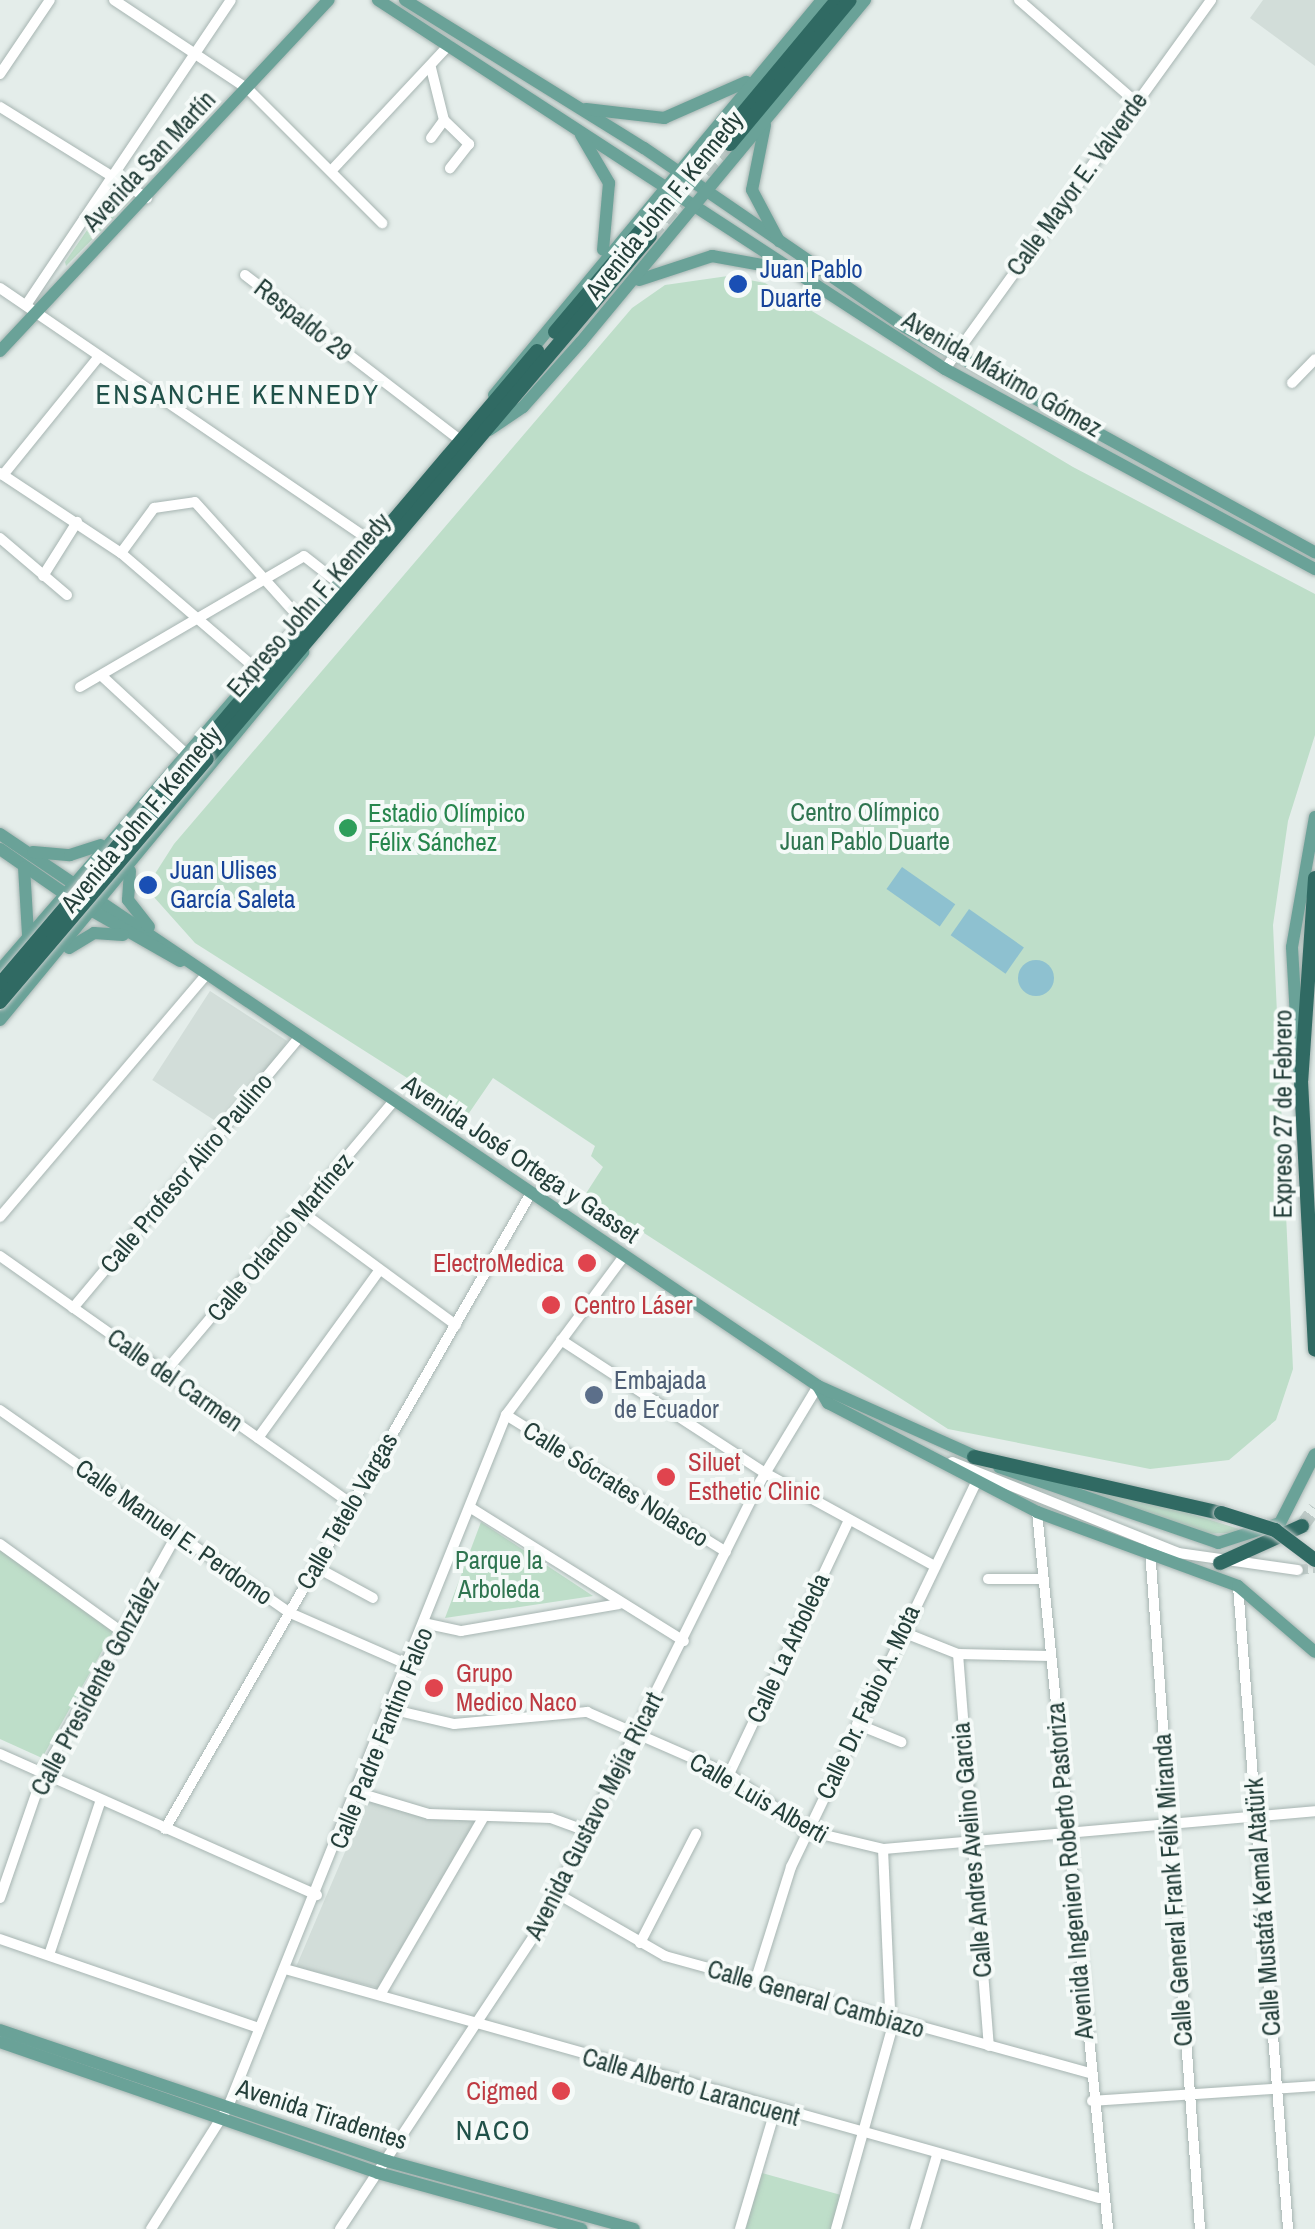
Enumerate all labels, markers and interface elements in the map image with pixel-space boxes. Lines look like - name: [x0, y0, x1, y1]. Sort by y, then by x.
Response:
- street label: Avenida San Martín: [76, 85, 222, 237]
- street label: Calle Mayor E. Valverde: [1000, 86, 1154, 282]
- street label: Avenida John F. Kennedy: [579, 105, 749, 305]
- place label: Juan Pablo Duarte: [760, 255, 863, 314]
- marker: Juan Pablo Duarte: [725, 271, 751, 297]
- street label: Respaldo 29: [248, 273, 358, 367]
- street label: Avenida Máximo Gómez: [897, 305, 1107, 443]
- district label: ENSANCHE KENNEDY: [96, 377, 380, 411]
- street label: Expreso John F. Kennedy: [221, 507, 397, 703]
- street label: Avenida John F. Kennedy: [55, 720, 227, 918]
- park label: Centro Olímpico Juan Pablo Duarte: [780, 798, 950, 857]
- place label: Estadio Olímpico Félix Sánchez: [368, 799, 525, 858]
- marker: Estadio Olímpico Félix Sánchez: [337, 817, 359, 839]
- place label: Juan Ulises García Saleta: [170, 856, 295, 915]
- marker: Juan Ulises García Saleta: [135, 872, 161, 898]
- street label: Expreso 27 de Febrero: [1268, 1010, 1298, 1218]
- street label: Calle Profesor Aliro Paulino: [93, 1066, 279, 1280]
- street label: Avenida José Ortega y Gasset: [397, 1069, 645, 1249]
- street label: Calle Orlando Martínez: [201, 1147, 359, 1327]
- place label: ElectroMedica: [433, 1248, 564, 1278]
- marker: ElectroMedica: [574, 1250, 600, 1276]
- place label: Centro Láser: [574, 1290, 692, 1320]
- marker: Centro Láser: [538, 1292, 564, 1318]
- street label: Calle del Carmen: [102, 1322, 248, 1438]
- place label: Embajada de Ecuador: [614, 1366, 719, 1425]
- marker: Embajada de Ecuador: [583, 1384, 605, 1406]
- street label: Calle Sócrates Nolasco: [518, 1415, 714, 1553]
- street label: Calle Tetelo Vargas: [290, 1427, 404, 1595]
- place label: Siluet Esthetic Clinic: [688, 1448, 820, 1507]
- street label: Calle Manuel E. Perdomo: [70, 1453, 278, 1611]
- marker: Siluet Esthetic Clinic: [653, 1464, 679, 1490]
- park label: Parque la Arboleda: [455, 1546, 543, 1605]
- street label: Calle La Arboleda: [740, 1568, 836, 1728]
- street label: Calle Presidente González: [25, 1571, 165, 1801]
- street label: Calle Dr. Fabio A. Mota: [810, 1600, 926, 1804]
- street label: Calle Padre Fantino Falco: [323, 1623, 439, 1853]
- place label: Grupo Medico Naco: [456, 1659, 577, 1718]
- marker: Grupo Medico Naco: [421, 1675, 447, 1701]
- street label: Avenida Gustavo Mejía Ricart: [519, 1688, 669, 1944]
- street label: Avenida Ingeniero Roberto Pastoriza: [1040, 1701, 1100, 2041]
- street label: Calle Andres Avelino Garcia: [946, 1720, 998, 1980]
- street label: Calle General Frank Félix Miranda: [1147, 1733, 1199, 2047]
- street label: Calle Luis Alberti: [684, 1746, 834, 1850]
- street label: Calle Mustafá Kemal Atatürk: [1239, 1776, 1287, 2038]
- street label: Calle General Cambiazo: [704, 1954, 928, 2044]
- street label: Calle Alberto Larancuent: [578, 2041, 804, 2133]
- street label: Avenida Tiradentes: [233, 2072, 411, 2156]
- place label: Cigmed: [466, 2076, 538, 2106]
- marker: Cigmed: [548, 2078, 574, 2104]
- district label: NACO: [456, 2113, 532, 2147]

